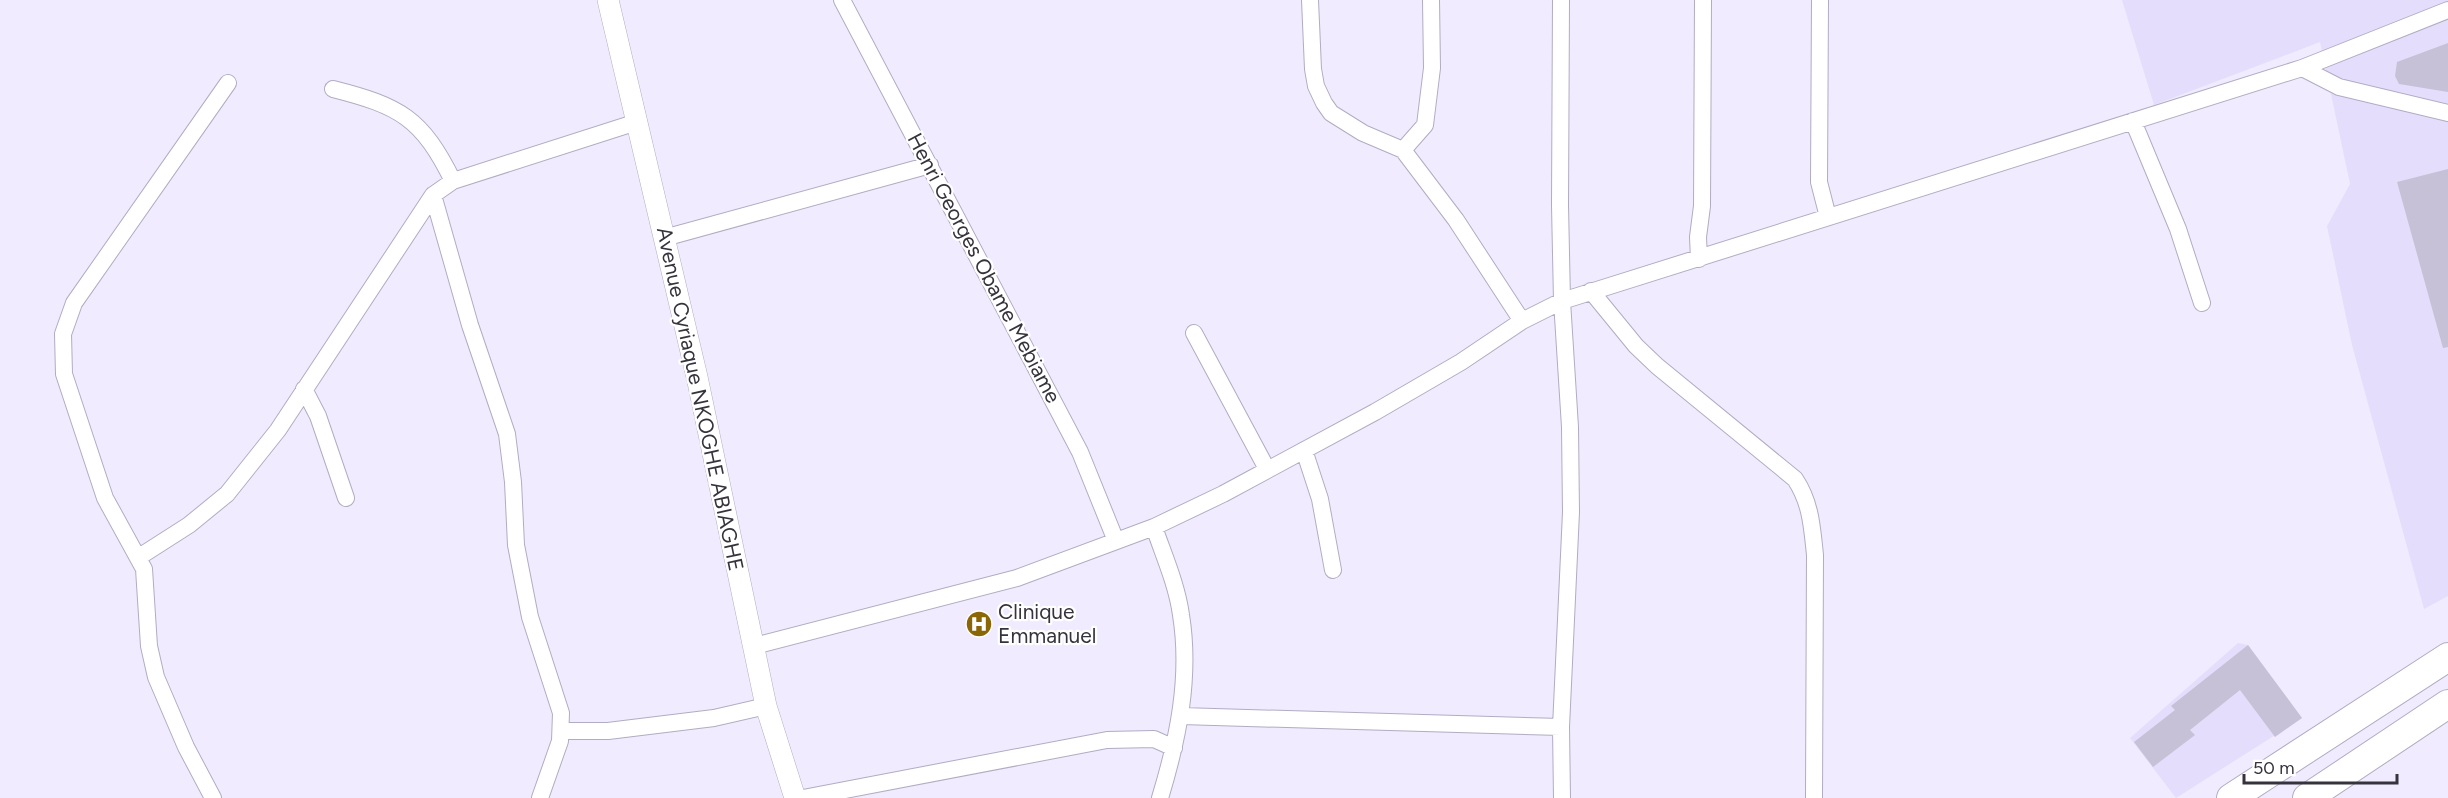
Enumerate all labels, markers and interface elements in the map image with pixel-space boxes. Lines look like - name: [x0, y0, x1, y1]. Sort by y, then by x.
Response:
- street label: Henri Georges Obame Mebiame: [903, 129, 1066, 407]
- street label: Avenue Cyriaque NKOGHE ABIAGHE: [652, 225, 749, 573]
- place label: Clinique Emmanuel: [998, 599, 1096, 648]
- hospital icon: Clinique Emmanuel: [964, 609, 994, 639]
- scale bar: [2244, 747, 2397, 785]
- text: 50 m: [2253, 757, 2295, 779]

